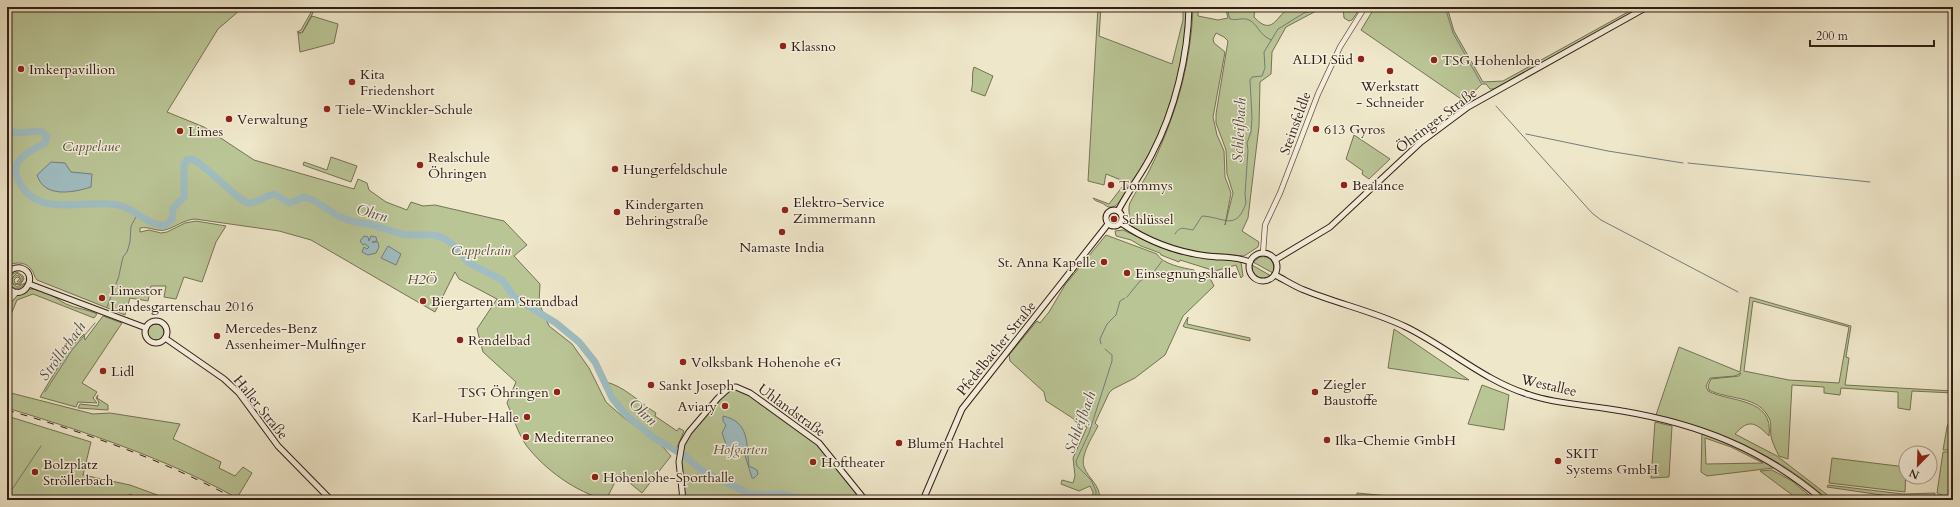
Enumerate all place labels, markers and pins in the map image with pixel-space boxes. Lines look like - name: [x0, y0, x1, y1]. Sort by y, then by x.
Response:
- place label: Klassno: [791, 37, 836, 56]
- marker: Klassno: [778, 41, 788, 51]
- place label: ALDI Süd: [1293, 50, 1354, 69]
- place label: TSG Hohenlohe: [1442, 51, 1541, 70]
- marker: ALDI Süd: [1356, 54, 1366, 64]
- marker: TSG Hohenlohe: [1429, 55, 1439, 65]
- place label: Imkerpavillion: [29, 60, 116, 79]
- marker: Imkerpavillion: [16, 64, 26, 74]
- place label: Kita Friedenshort: [360, 65, 435, 100]
- marker: Werkstatt - Schneider: [1385, 66, 1395, 76]
- marker: Kita Friedenshort: [347, 77, 357, 87]
- place label: Werkstatt - Schneider: [1356, 77, 1425, 112]
- place label: Tiele-Winckler-Schule: [335, 100, 473, 119]
- marker: Tiele-Winckler-Schule: [322, 104, 332, 114]
- place label: Verwaltung: [237, 110, 308, 129]
- marker: Verwaltung: [224, 114, 234, 124]
- place label: 613 Gyros: [1324, 120, 1385, 139]
- place label: Limes: [188, 122, 224, 141]
- marker: 613 Gyros: [1311, 124, 1321, 134]
- marker: Limes: [175, 126, 185, 136]
- place label: Realschule Öhringen: [428, 148, 490, 183]
- marker: Realschule Öhringen: [415, 160, 425, 170]
- place label: Hungerfeldschule: [623, 160, 728, 179]
- marker: Hungerfeldschule: [610, 164, 620, 174]
- place label: Tommys: [1119, 176, 1173, 195]
- place label: Bealance: [1352, 176, 1404, 195]
- marker: Tommys: [1106, 180, 1116, 190]
- marker: Bealance: [1339, 180, 1349, 190]
- place label: Elektro-Service Zimmermann: [793, 193, 885, 228]
- place label: Kindergarten Behringstraße: [625, 195, 708, 230]
- marker: Elektro-Service Zimmermann: [780, 205, 790, 215]
- marker: Kindergarten Behringstraße: [612, 207, 622, 217]
- place label: Schlüssel: [1122, 210, 1174, 229]
- marker: Schlüssel: [1109, 214, 1119, 224]
- marker: Namaste India: [777, 227, 787, 237]
- place label: Namaste India: [739, 238, 825, 257]
- place label: St. Anna Kapelle: [998, 253, 1096, 272]
- marker: St. Anna Kapelle: [1099, 257, 1109, 267]
- place label: Einsegnungshalle: [1135, 264, 1238, 283]
- marker: Einsegnungshalle: [1122, 268, 1132, 278]
- place label: Limestor Landesgartenschau 2016: [110, 281, 254, 316]
- place label: Biergarten am Strandbad: [431, 292, 579, 311]
- marker: Limestor Landesgartenschau 2016: [97, 293, 107, 303]
- marker: Biergarten am Strandbad: [418, 296, 428, 306]
- place label: Mercedes-Benz Assenheimer-Mulfinger: [225, 319, 367, 354]
- marker: Mercedes-Benz Assenheimer-Mulfinger: [212, 331, 222, 341]
- place label: Rendelbad: [468, 331, 531, 350]
- marker: Rendelbad: [455, 335, 465, 345]
- place label: Volksbank Hohenohe eG: [691, 353, 841, 372]
- marker: Volksbank Hohenohe eG: [678, 357, 688, 367]
- place label: Lidl: [111, 362, 135, 381]
- marker: Lidl: [98, 366, 108, 376]
- place label: Ziegler Baustoffe: [1323, 375, 1378, 410]
- place label: Sankt Joseph: [659, 376, 734, 395]
- marker: Sankt Joseph: [646, 380, 656, 390]
- place label: TSG Öhringen: [458, 383, 549, 402]
- marker: TSG Öhringen: [552, 387, 562, 397]
- marker: Ziegler Baustoffe: [1310, 387, 1320, 397]
- place label: Aviary: [677, 397, 718, 416]
- marker: Aviary: [720, 401, 730, 411]
- place label: Karl-Huber-Halle: [412, 408, 519, 427]
- marker: Karl-Huber-Halle: [522, 412, 532, 422]
- place label: Mediterraneo: [534, 428, 614, 447]
- place label: Ilka-Chemie GmbH: [1335, 431, 1456, 450]
- marker: Mediterraneo: [521, 432, 531, 442]
- place label: Blumen Hachtel: [907, 434, 1004, 453]
- marker: Ilka-Chemie GmbH: [1322, 435, 1332, 445]
- marker: Blumen Hachtel: [894, 438, 904, 448]
- place label: SKIT Systems GmbH: [1566, 444, 1659, 479]
- place label: Hoftheater: [821, 453, 886, 472]
- place label: Bolzplatz Ströllerbach: [43, 455, 114, 490]
- marker: SKIT Systems GmbH: [1553, 456, 1563, 466]
- marker: Hoftheater: [808, 457, 818, 467]
- marker: Bolzplatz Ströllerbach: [30, 467, 40, 477]
- place label: Hohenlohe-Sporthalle: [603, 468, 734, 487]
- marker: Hohenlohe-Sporthalle: [590, 472, 600, 482]

